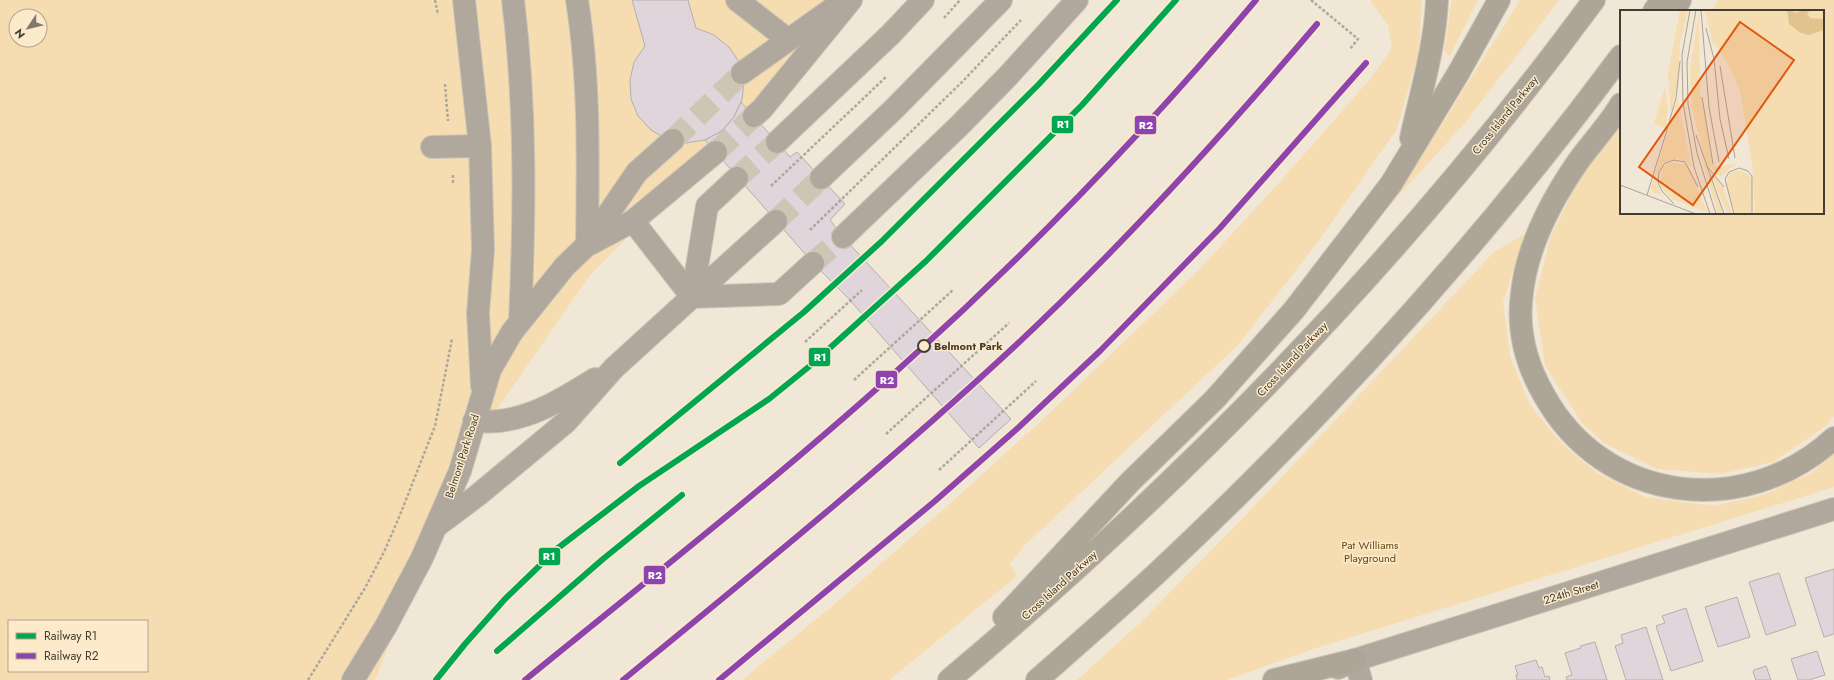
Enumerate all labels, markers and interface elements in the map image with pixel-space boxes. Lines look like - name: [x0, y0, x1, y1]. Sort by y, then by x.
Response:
- north arrow: [8, 8, 48, 48]
- inset map: [1620, 10, 1824, 214]
- text: N: [11, 26, 29, 42]
- street label: Cross Island Parkway: [1468, 72, 1542, 158]
- line badge: R1: [1051, 115, 1074, 134]
- line badge: R2: [1134, 115, 1157, 135]
- text: R1: [1057, 116, 1069, 132]
- text: R2: [1139, 117, 1153, 133]
- street label: Cross Island Parkway: [1253, 318, 1331, 400]
- place label: Belmont Park: [934, 338, 1003, 354]
- marker: Belmont Park: [917, 339, 931, 353]
- line badge: R1: [808, 347, 831, 367]
- text: R1: [814, 349, 826, 365]
- line badge: R2: [875, 370, 898, 389]
- text: R2: [880, 372, 894, 388]
- street label: Belmont Park Road: [441, 412, 483, 500]
- park label: Pat Williams Playground: [1342, 537, 1399, 566]
- line badge: R1: [538, 547, 561, 566]
- street label: Cross Island Parkway: [1018, 547, 1100, 623]
- text: R1: [543, 548, 555, 564]
- line badge: R2: [643, 565, 666, 585]
- text: R2: [648, 567, 662, 583]
- street label: 224th Street: [1541, 576, 1601, 608]
- legend: [8, 620, 148, 672]
- text: Railway R1: [44, 627, 97, 645]
- text: Railway R2: [44, 647, 99, 665]

